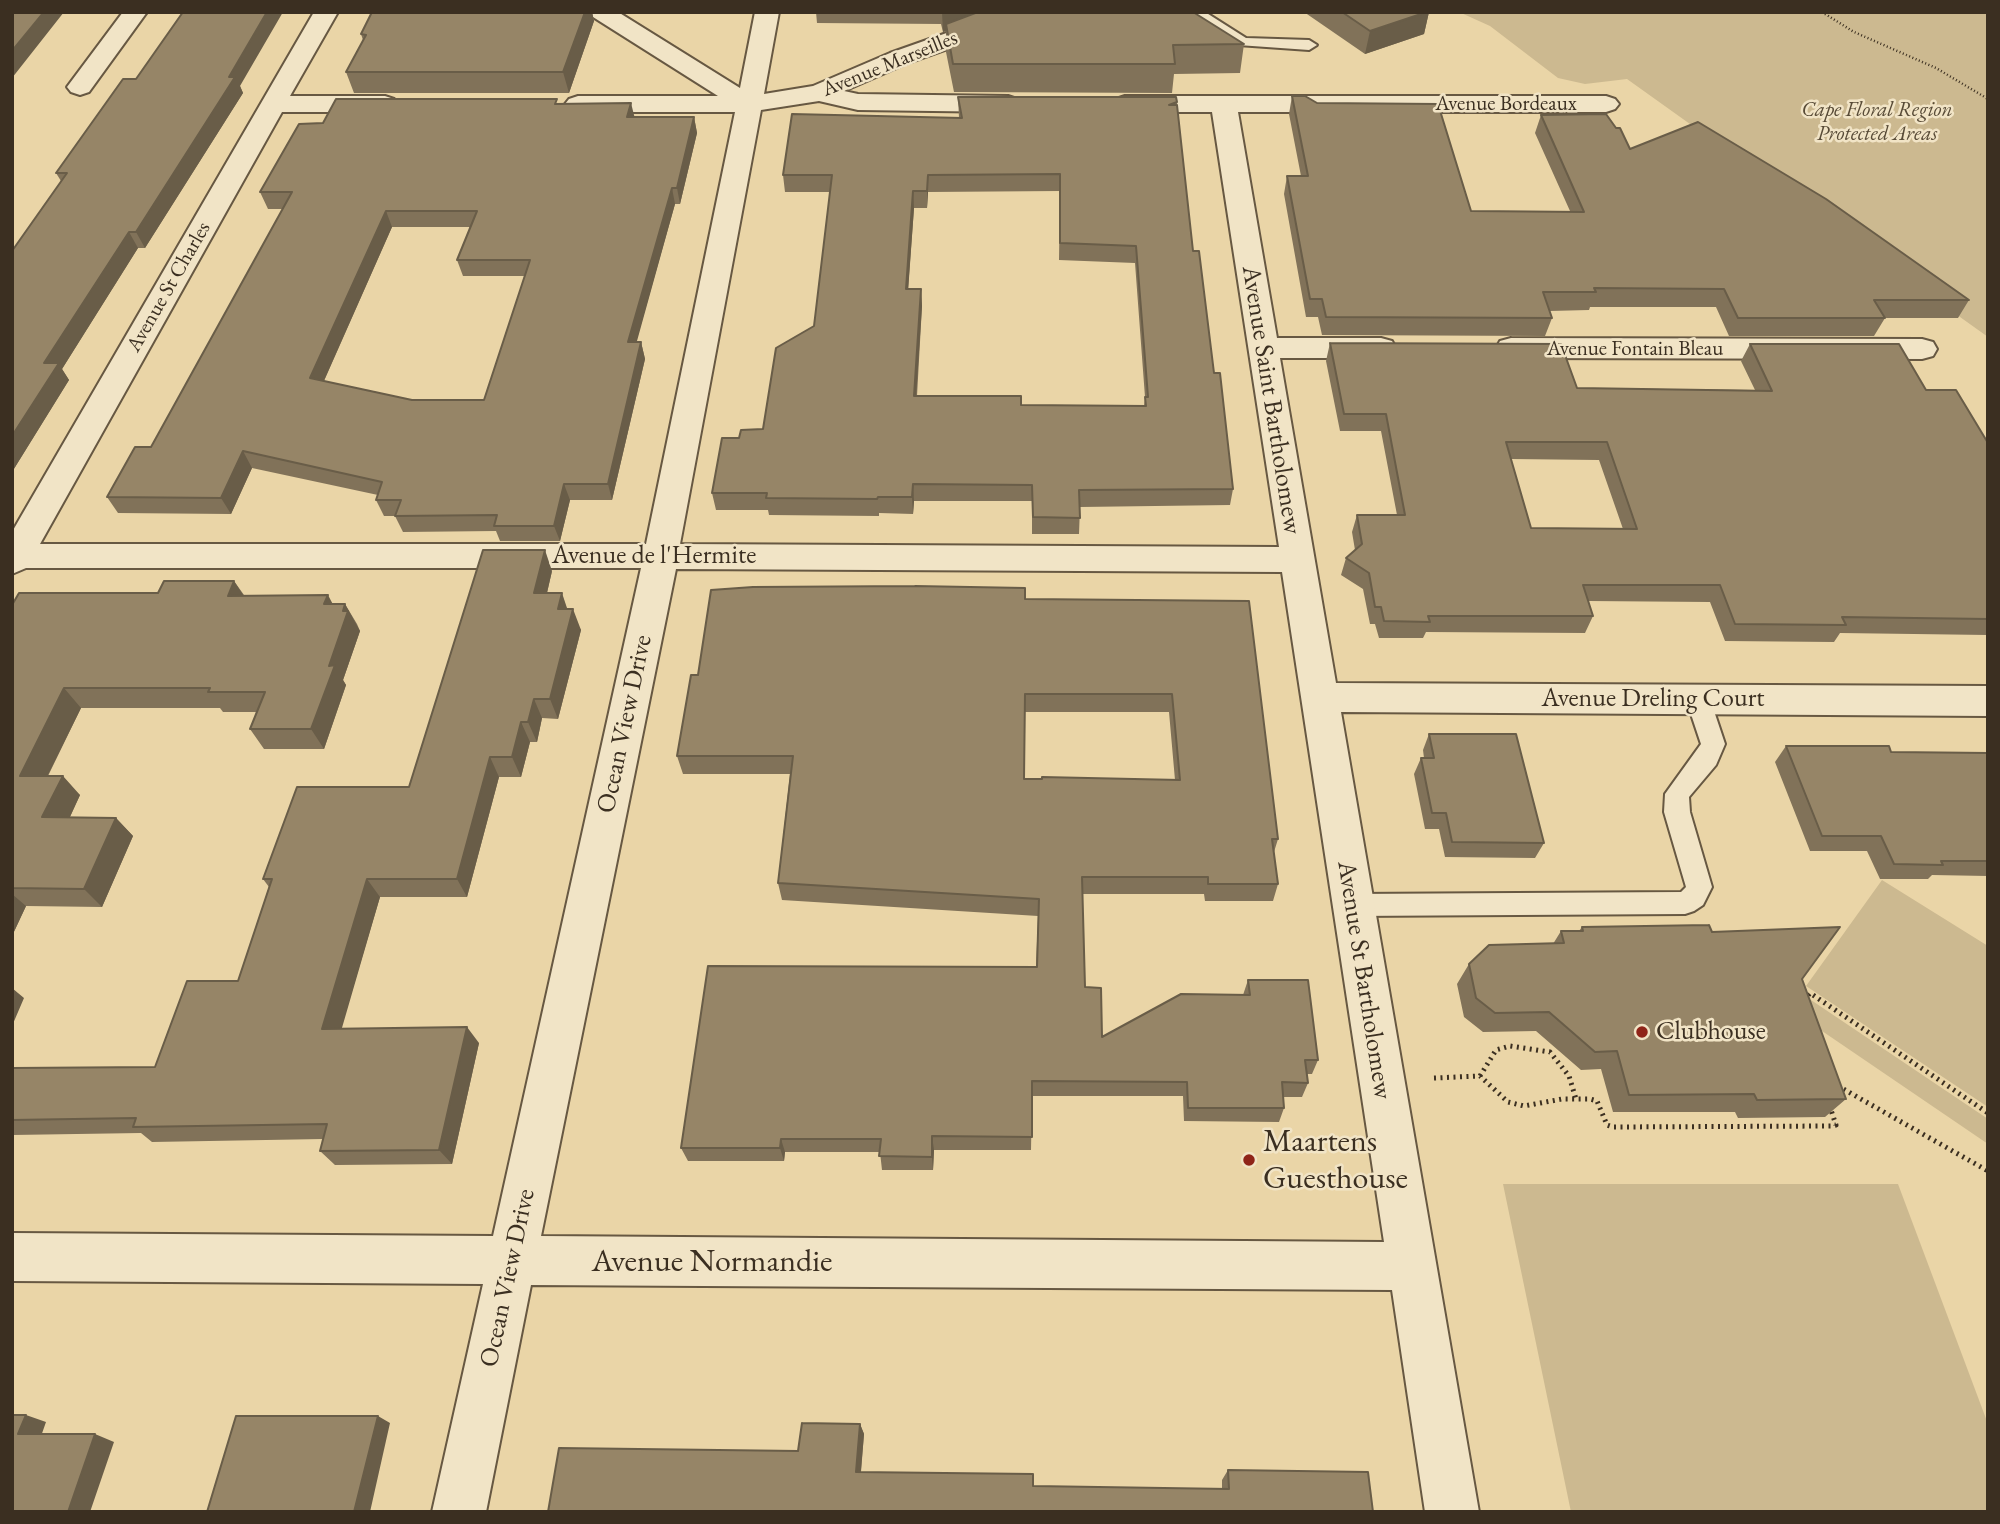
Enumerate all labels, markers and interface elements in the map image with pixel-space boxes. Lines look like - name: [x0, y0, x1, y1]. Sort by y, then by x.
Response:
- street label: Avenue Marseilles: [819, 25, 961, 103]
- street label: Avenue Bordeaux: [1435, 91, 1577, 117]
- park label: Cape Floral Region Protected Areas: [1802, 97, 1952, 147]
- street label: Avenue St Charles: [122, 217, 216, 357]
- street label: Avenue Saint Bartholomew: [1234, 264, 1308, 536]
- street label: Avenue Fontain Bleau: [1547, 336, 1723, 362]
- street label: Avenue de l'Hermite: [552, 540, 756, 572]
- street label: Ocean View Drive: [591, 632, 659, 816]
- street label: Avenue Dreling Court: [1542, 683, 1764, 715]
- street label: Avenue St Bartholomew: [1330, 859, 1398, 1101]
- place label: Clubhouse: [1656, 1016, 1766, 1048]
- marker: Clubhouse: [1634, 1024, 1650, 1040]
- place label: Maartens Guesthouse: [1263, 1123, 1408, 1198]
- marker: Maartens Guesthouse: [1241, 1152, 1257, 1168]
- street label: Ocean View Drive: [474, 1186, 542, 1370]
- street label: Avenue Normandie: [591, 1243, 833, 1281]

